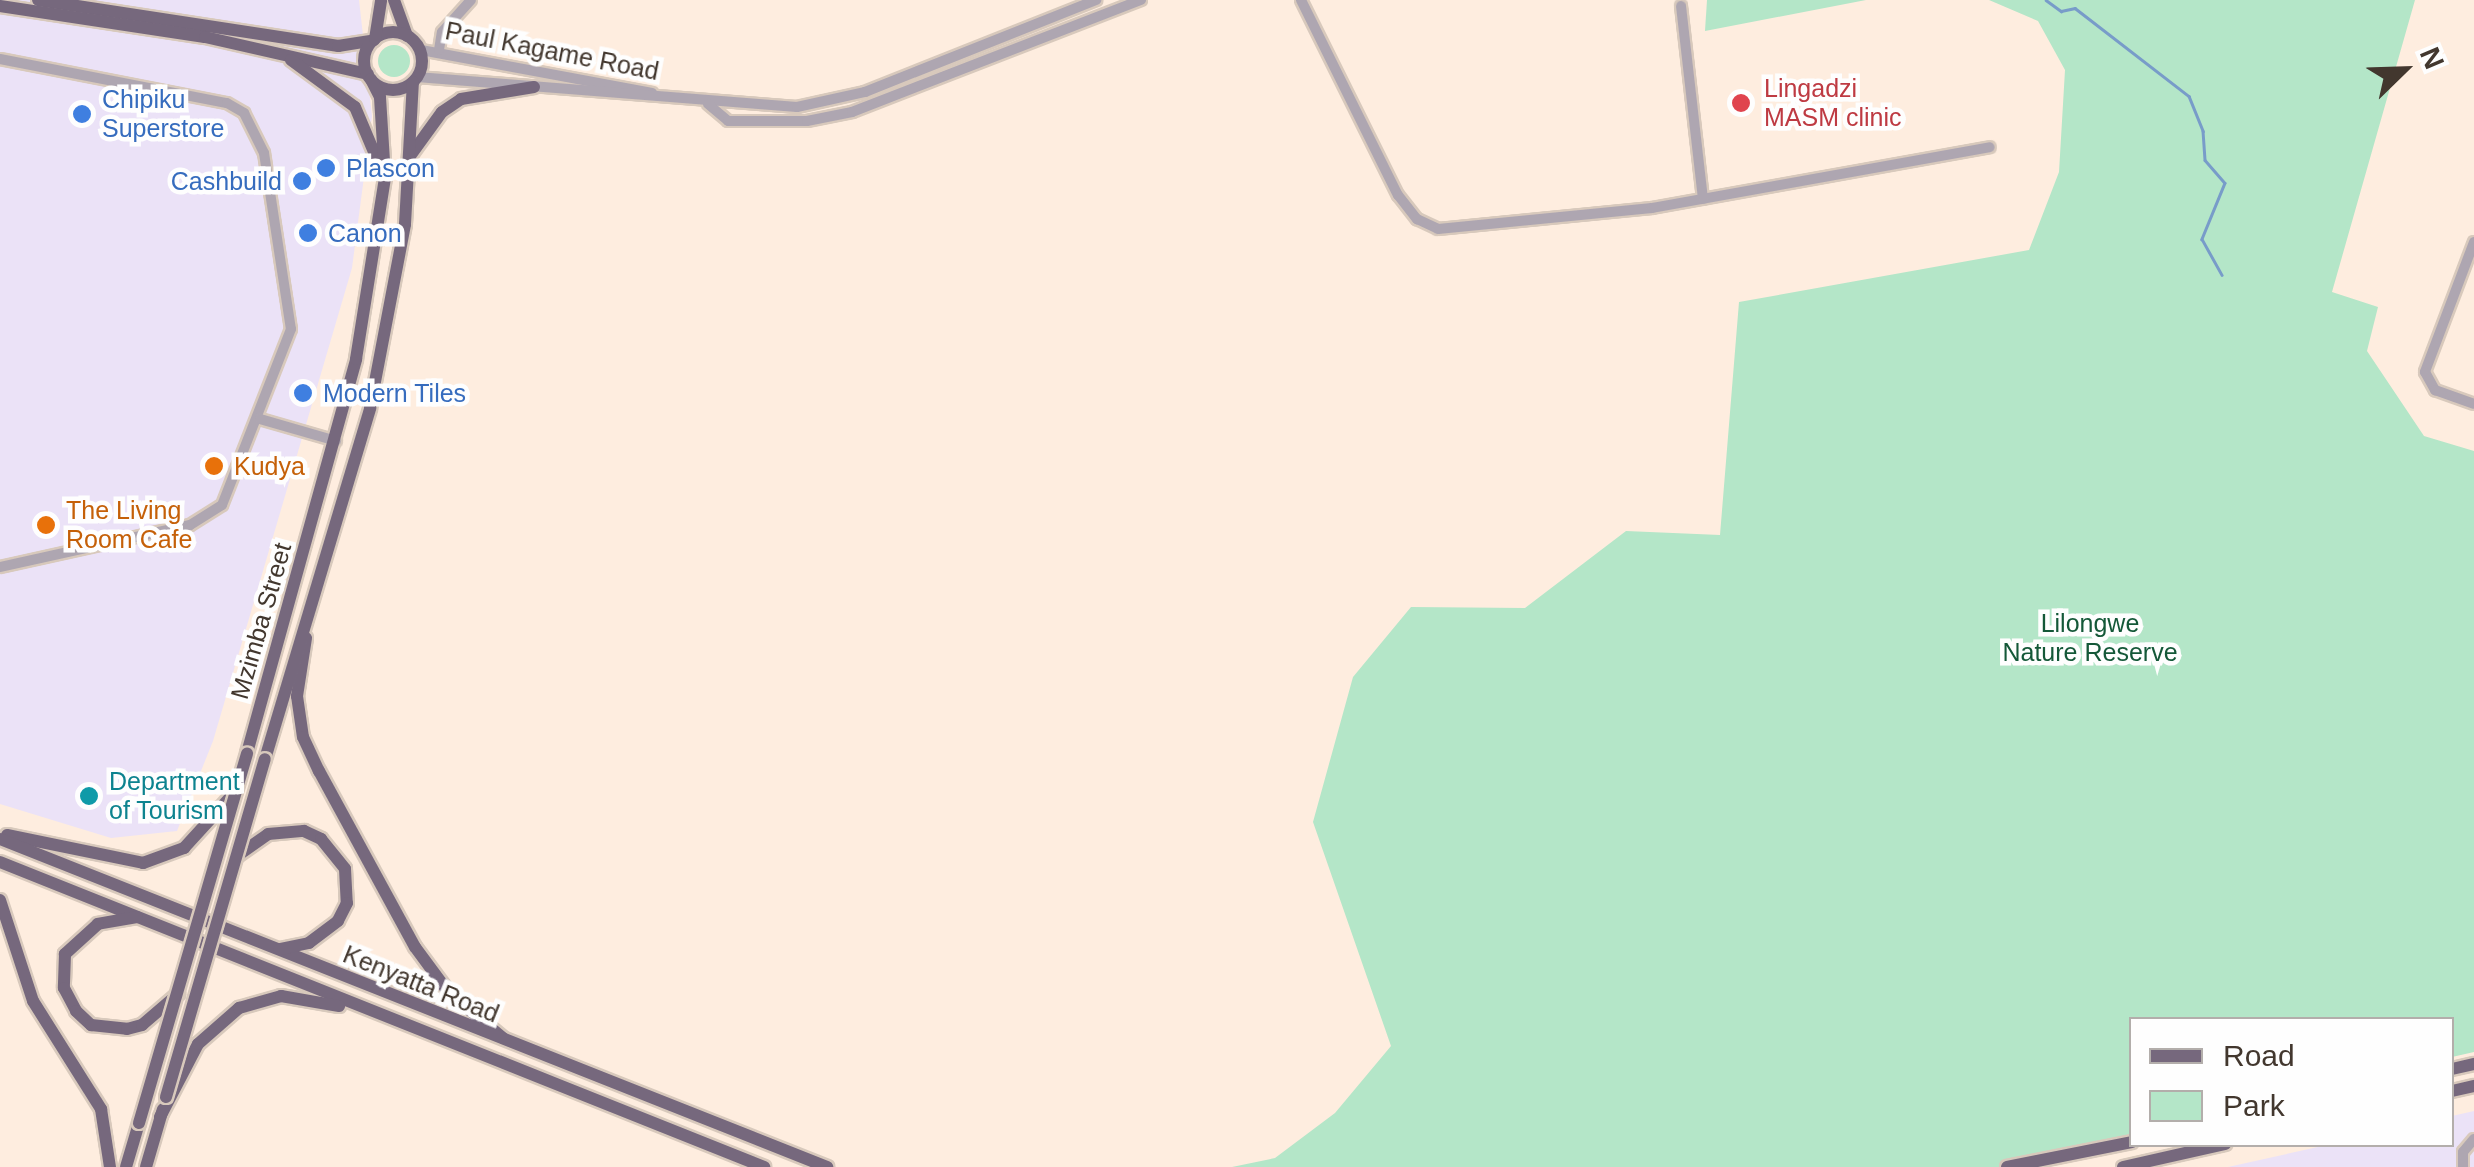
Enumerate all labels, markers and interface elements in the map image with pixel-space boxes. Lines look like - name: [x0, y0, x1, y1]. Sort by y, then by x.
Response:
- street label: Paul Kagame Road: [443, 16, 661, 86]
- north arrow: [2354, 20, 2454, 120]
- text: N: [2414, 43, 2450, 73]
- place label: Lingadzi MASM clinic: [1764, 74, 1902, 133]
- place label: Chipiku Superstore: [102, 85, 224, 144]
- marker: Lingadzi MASM clinic: [1728, 90, 1754, 116]
- marker: Chipiku Superstore: [71, 103, 93, 125]
- place label: Plascon: [346, 153, 435, 183]
- marker: Plascon: [315, 157, 337, 179]
- place label: Cashbuild: [171, 166, 282, 196]
- marker: Cashbuild: [291, 170, 313, 192]
- place label: Canon: [328, 218, 402, 248]
- marker: Canon: [297, 222, 319, 244]
- place label: Modern Tiles: [323, 378, 467, 408]
- marker: Modern Tiles: [292, 382, 314, 404]
- place label: Kudya: [234, 451, 305, 481]
- marker: Kudya: [203, 455, 225, 477]
- place label: The Living Room Cafe: [66, 496, 192, 555]
- marker: The Living Room Cafe: [35, 514, 57, 536]
- street label: Mzimba Street: [224, 539, 298, 703]
- park label: Lilongwe Nature Reserve: [2002, 609, 2178, 668]
- place label: Department of Tourism: [109, 767, 240, 826]
- marker: Department of Tourism: [78, 785, 100, 807]
- street label: Kenyatta Road: [339, 939, 503, 1029]
- legend: [2129, 1017, 2454, 1147]
- text: Road: [2223, 1039, 2295, 1072]
- text: Park: [2223, 1089, 2285, 1122]

